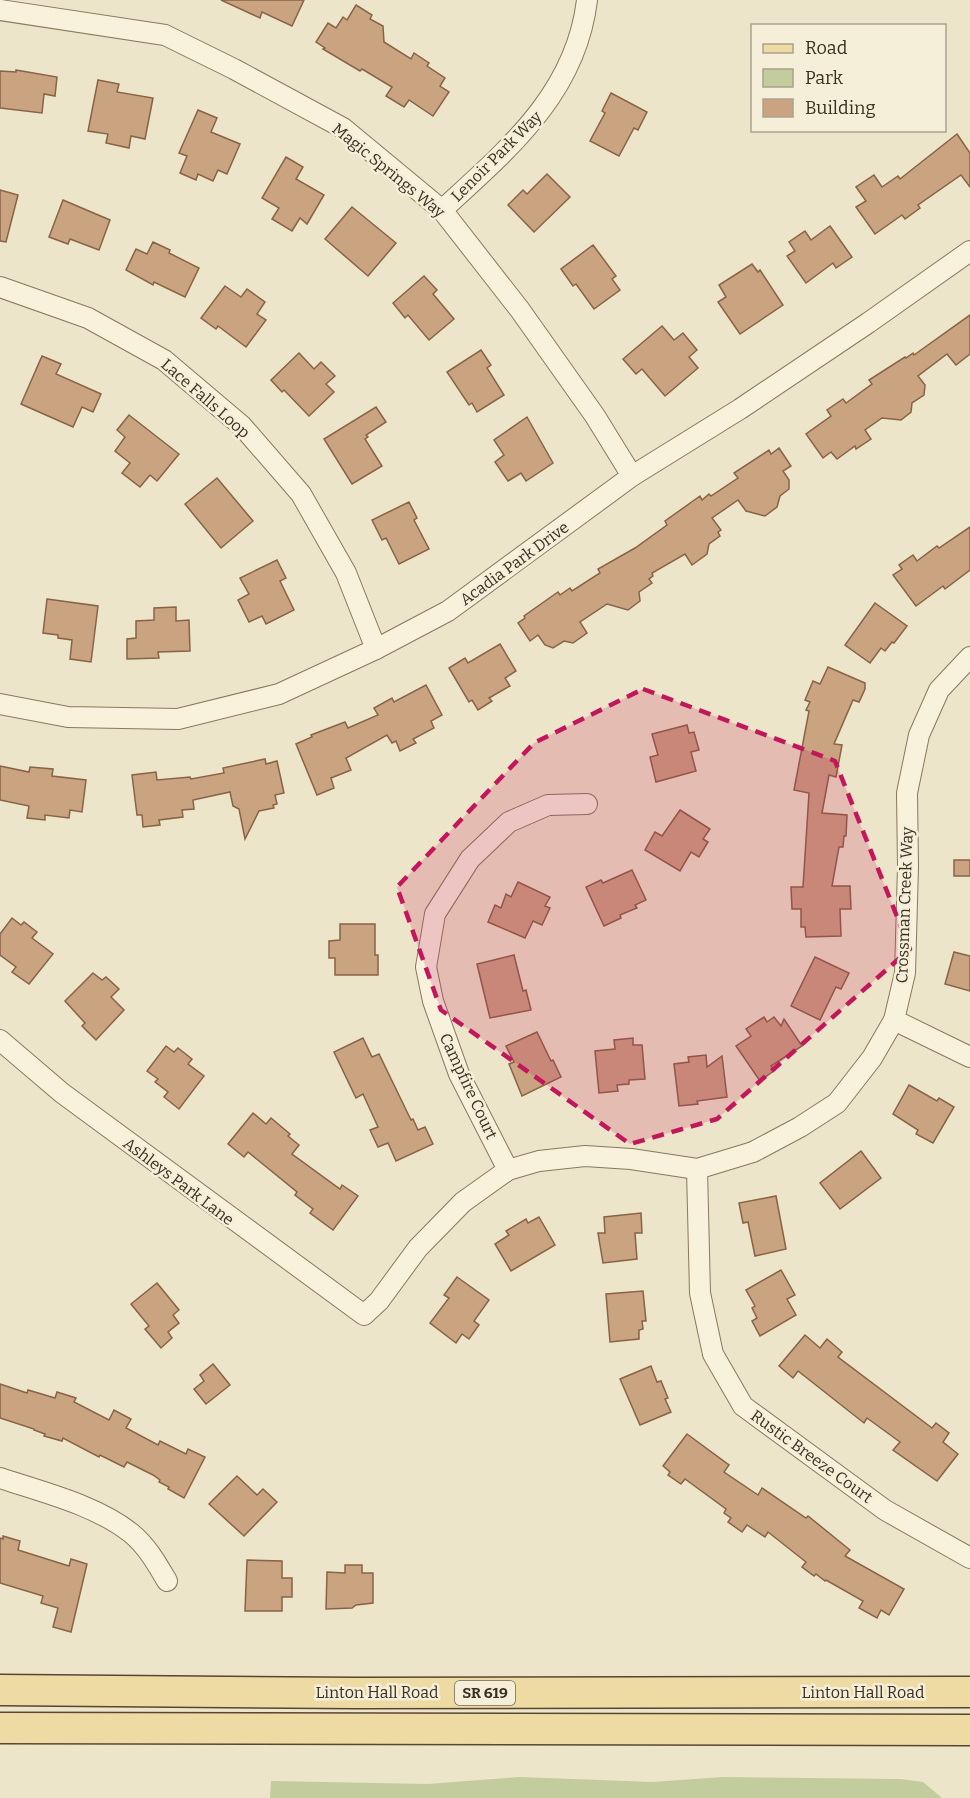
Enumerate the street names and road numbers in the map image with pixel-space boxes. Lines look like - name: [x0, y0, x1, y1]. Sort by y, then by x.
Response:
- street label: Lenoir Park Way: [447, 107, 546, 206]
- street label: Magic Springs Way: [329, 119, 449, 222]
- street label: Lace Falls Loop: [157, 355, 254, 442]
- street label: Acadia Park Drive: [456, 517, 572, 609]
- street label: Crossman Creek Way: [892, 826, 917, 984]
- street label: Campfire Court: [436, 1030, 501, 1142]
- street label: Ashleys Park Lane: [120, 1134, 238, 1229]
- street label: Rustic Breeze Court: [747, 1406, 876, 1507]
- road number: SR 619: [455, 1681, 515, 1705]
- street label: Linton Hall Road: [316, 1683, 439, 1702]
- street label: Linton Hall Road: [802, 1683, 925, 1702]

